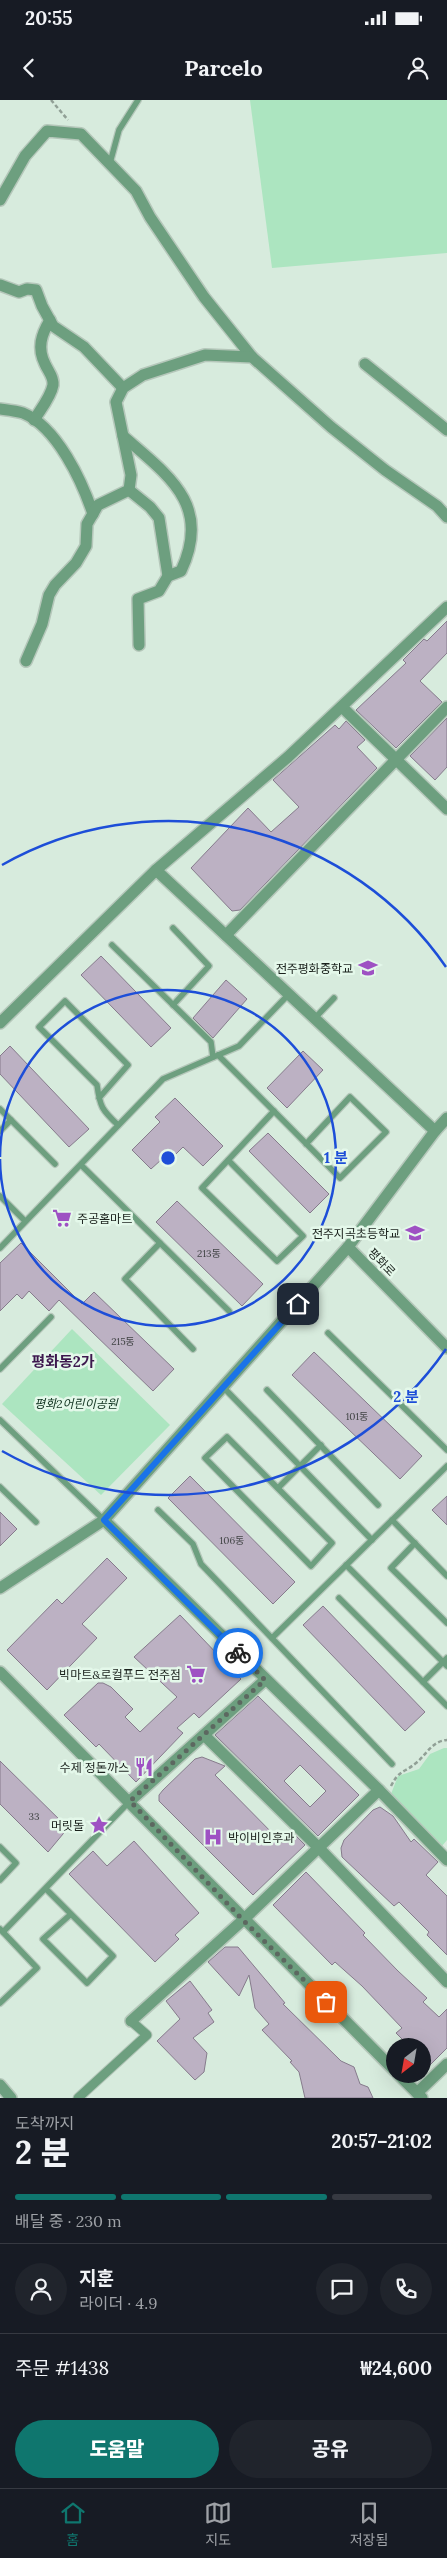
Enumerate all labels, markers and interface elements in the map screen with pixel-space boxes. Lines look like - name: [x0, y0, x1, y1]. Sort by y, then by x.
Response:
- text: 20:55: [25, 6, 72, 30]
- icon: back: [15, 54, 43, 82]
- text: Parcelo: [184, 54, 263, 82]
- icon: person: [404, 54, 432, 82]
- school or university icon: 전주평화중학교: [357, 957, 379, 979]
- place label: 전주평화중학교: [276, 961, 353, 976]
- text: 1 분: [324, 1148, 348, 1167]
- centre of rings: [159, 1149, 177, 1167]
- supermarket icon: 주공홈마트: [51, 1207, 73, 1229]
- place label: 주공홈마트: [77, 1211, 132, 1226]
- school or university icon: 전주지곡초등학교: [404, 1222, 426, 1244]
- place label: 전주지곡초등학교: [312, 1226, 400, 1241]
- street label: 평화로: [365, 1245, 399, 1279]
- house number: 213동: [197, 1247, 221, 1260]
- pin: [277, 1283, 319, 1325]
- icon: home: [284, 1290, 312, 1318]
- house number: 215동: [111, 1335, 135, 1348]
- district label: 평화동2가: [31, 1352, 95, 1371]
- text: 2 분: [393, 1387, 419, 1406]
- park label: 평화2어린이공원: [34, 1396, 119, 1411]
- house number: 101동: [346, 1410, 368, 1423]
- house number: 106동: [220, 1534, 244, 1547]
- courier: [213, 1628, 263, 1678]
- icon: bike: [224, 1639, 252, 1667]
- supermarket icon: 빅마트&로컬푸드 전주점: [185, 1663, 207, 1685]
- place label: 빅마트&로컬푸드 전주점: [59, 1667, 181, 1682]
- restaurant icon: 수제 정돈까스: [133, 1756, 155, 1778]
- place label: 수제 정돈까스: [60, 1760, 129, 1775]
- house number: 33: [28, 1810, 40, 1823]
- place icon: 머릿돌: [88, 1814, 110, 1836]
- place label: 머릿돌: [51, 1818, 84, 1833]
- hospital icon: 박이비인후과: [202, 1826, 224, 1848]
- place label: 박이비인후과: [228, 1830, 294, 1845]
- pin: [305, 1981, 347, 2023]
- icon: bag: [312, 1988, 340, 2016]
- north arrow: [386, 2038, 431, 2082]
- map controls: [386, 2038, 431, 2083]
- text: 도착까지: [15, 2113, 74, 2133]
- text: 20:57–21:02: [331, 2129, 432, 2153]
- text: 2 분: [15, 2132, 70, 2173]
- text: 배달 중 · 230 m: [15, 2211, 122, 2231]
- button: person: [15, 2263, 67, 2315]
- button: chat: [316, 2263, 368, 2315]
- button: phone: [380, 2263, 432, 2315]
- text: 지훈: [79, 2266, 114, 2290]
- text: 라이더 · 4.9: [79, 2293, 157, 2313]
- text: 주문 #1438: [15, 2356, 109, 2380]
- text: ₩24,600: [360, 2356, 432, 2380]
- button: 도움말: [15, 2420, 219, 2478]
- button: 공유: [229, 2420, 432, 2478]
- tab: 홈: [59, 2499, 87, 2549]
- tab: 지도: [204, 2499, 232, 2549]
- tab: 저장됨: [350, 2499, 388, 2549]

